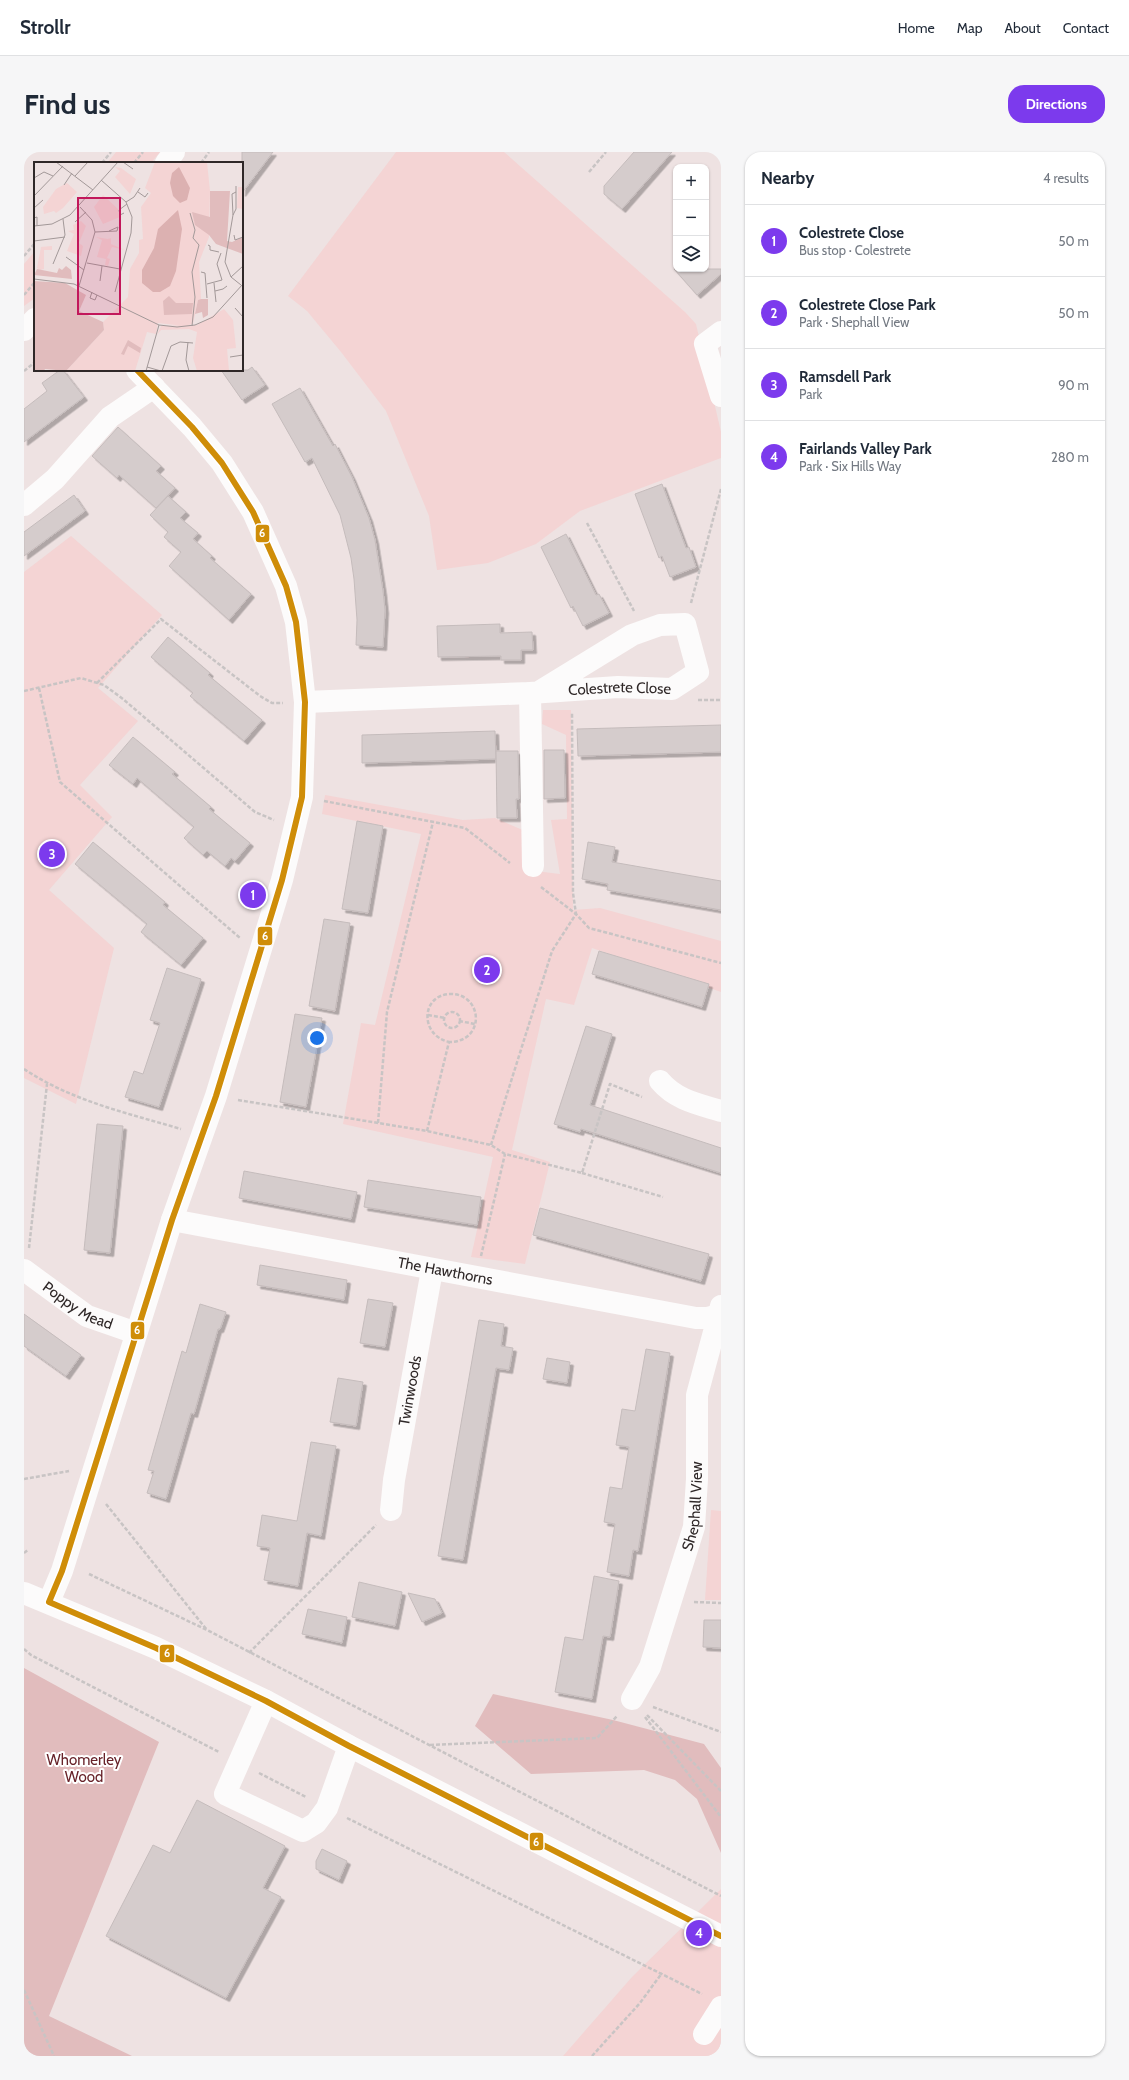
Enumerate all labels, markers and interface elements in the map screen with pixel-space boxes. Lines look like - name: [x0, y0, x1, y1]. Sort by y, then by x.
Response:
- text: Strollr: [20, 16, 71, 39]
- text: Home: [898, 19, 935, 37]
- text: Map: [957, 19, 982, 37]
- text: About: [1004, 19, 1041, 37]
- text: Contact: [1063, 19, 1109, 37]
- button: Directions: [1008, 85, 1105, 123]
- text: Find us: [24, 87, 110, 121]
- inset map: [34, 162, 243, 371]
- map controls: [673, 164, 709, 272]
- button: +: [673, 164, 709, 200]
- text: Nearby: [761, 168, 814, 188]
- text: 4 results: [1043, 170, 1089, 186]
- button: −: [673, 200, 709, 236]
- text: Colestrete Close: [799, 224, 904, 242]
- text: 1: [772, 233, 776, 249]
- text: 50 m: [1059, 233, 1089, 249]
- button: layers: [673, 236, 709, 272]
- text: Bus stop · Colestrete: [799, 242, 911, 258]
- text: Colestrete Close Park: [799, 296, 936, 314]
- text: 2: [771, 305, 777, 321]
- text: 50 m: [1059, 305, 1089, 321]
- text: Park · Shephall View: [799, 314, 910, 330]
- text: Ramsdell Park: [799, 368, 891, 386]
- text: 3: [770, 377, 778, 393]
- text: 90 m: [1058, 377, 1089, 393]
- text: Park: [799, 386, 822, 402]
- text: Fairlands Valley Park: [799, 440, 932, 458]
- text: 4: [770, 449, 778, 465]
- text: 280 m: [1051, 449, 1089, 465]
- text: Park · Six Hills Way: [799, 458, 901, 474]
- line badge: 6: [255, 524, 270, 543]
- text: 6: [259, 526, 265, 540]
- street label: Colestrete Close: [568, 678, 672, 699]
- pin: 3: [39, 839, 65, 869]
- pin: 1: [240, 880, 266, 910]
- line badge: 6: [257, 926, 273, 946]
- text: 6: [262, 929, 268, 943]
- pin: 2: [474, 955, 500, 985]
- your location: [307, 1028, 327, 1048]
- street label: The Hawthorns: [396, 1253, 494, 1289]
- street label: Poppy Mead: [39, 1278, 115, 1333]
- line badge: 6: [130, 1321, 145, 1340]
- text: 6: [134, 1323, 140, 1337]
- street label: Twinwoods: [395, 1354, 425, 1427]
- street label: Shephall View: [678, 1461, 706, 1553]
- line badge: 6: [159, 1644, 175, 1663]
- text: 6: [164, 1646, 170, 1660]
- park label: Whomerley Wood: [47, 1751, 122, 1786]
- line badge: 6: [529, 1832, 544, 1851]
- text: 6: [533, 1835, 539, 1849]
- pin: 4: [686, 1918, 712, 1948]

